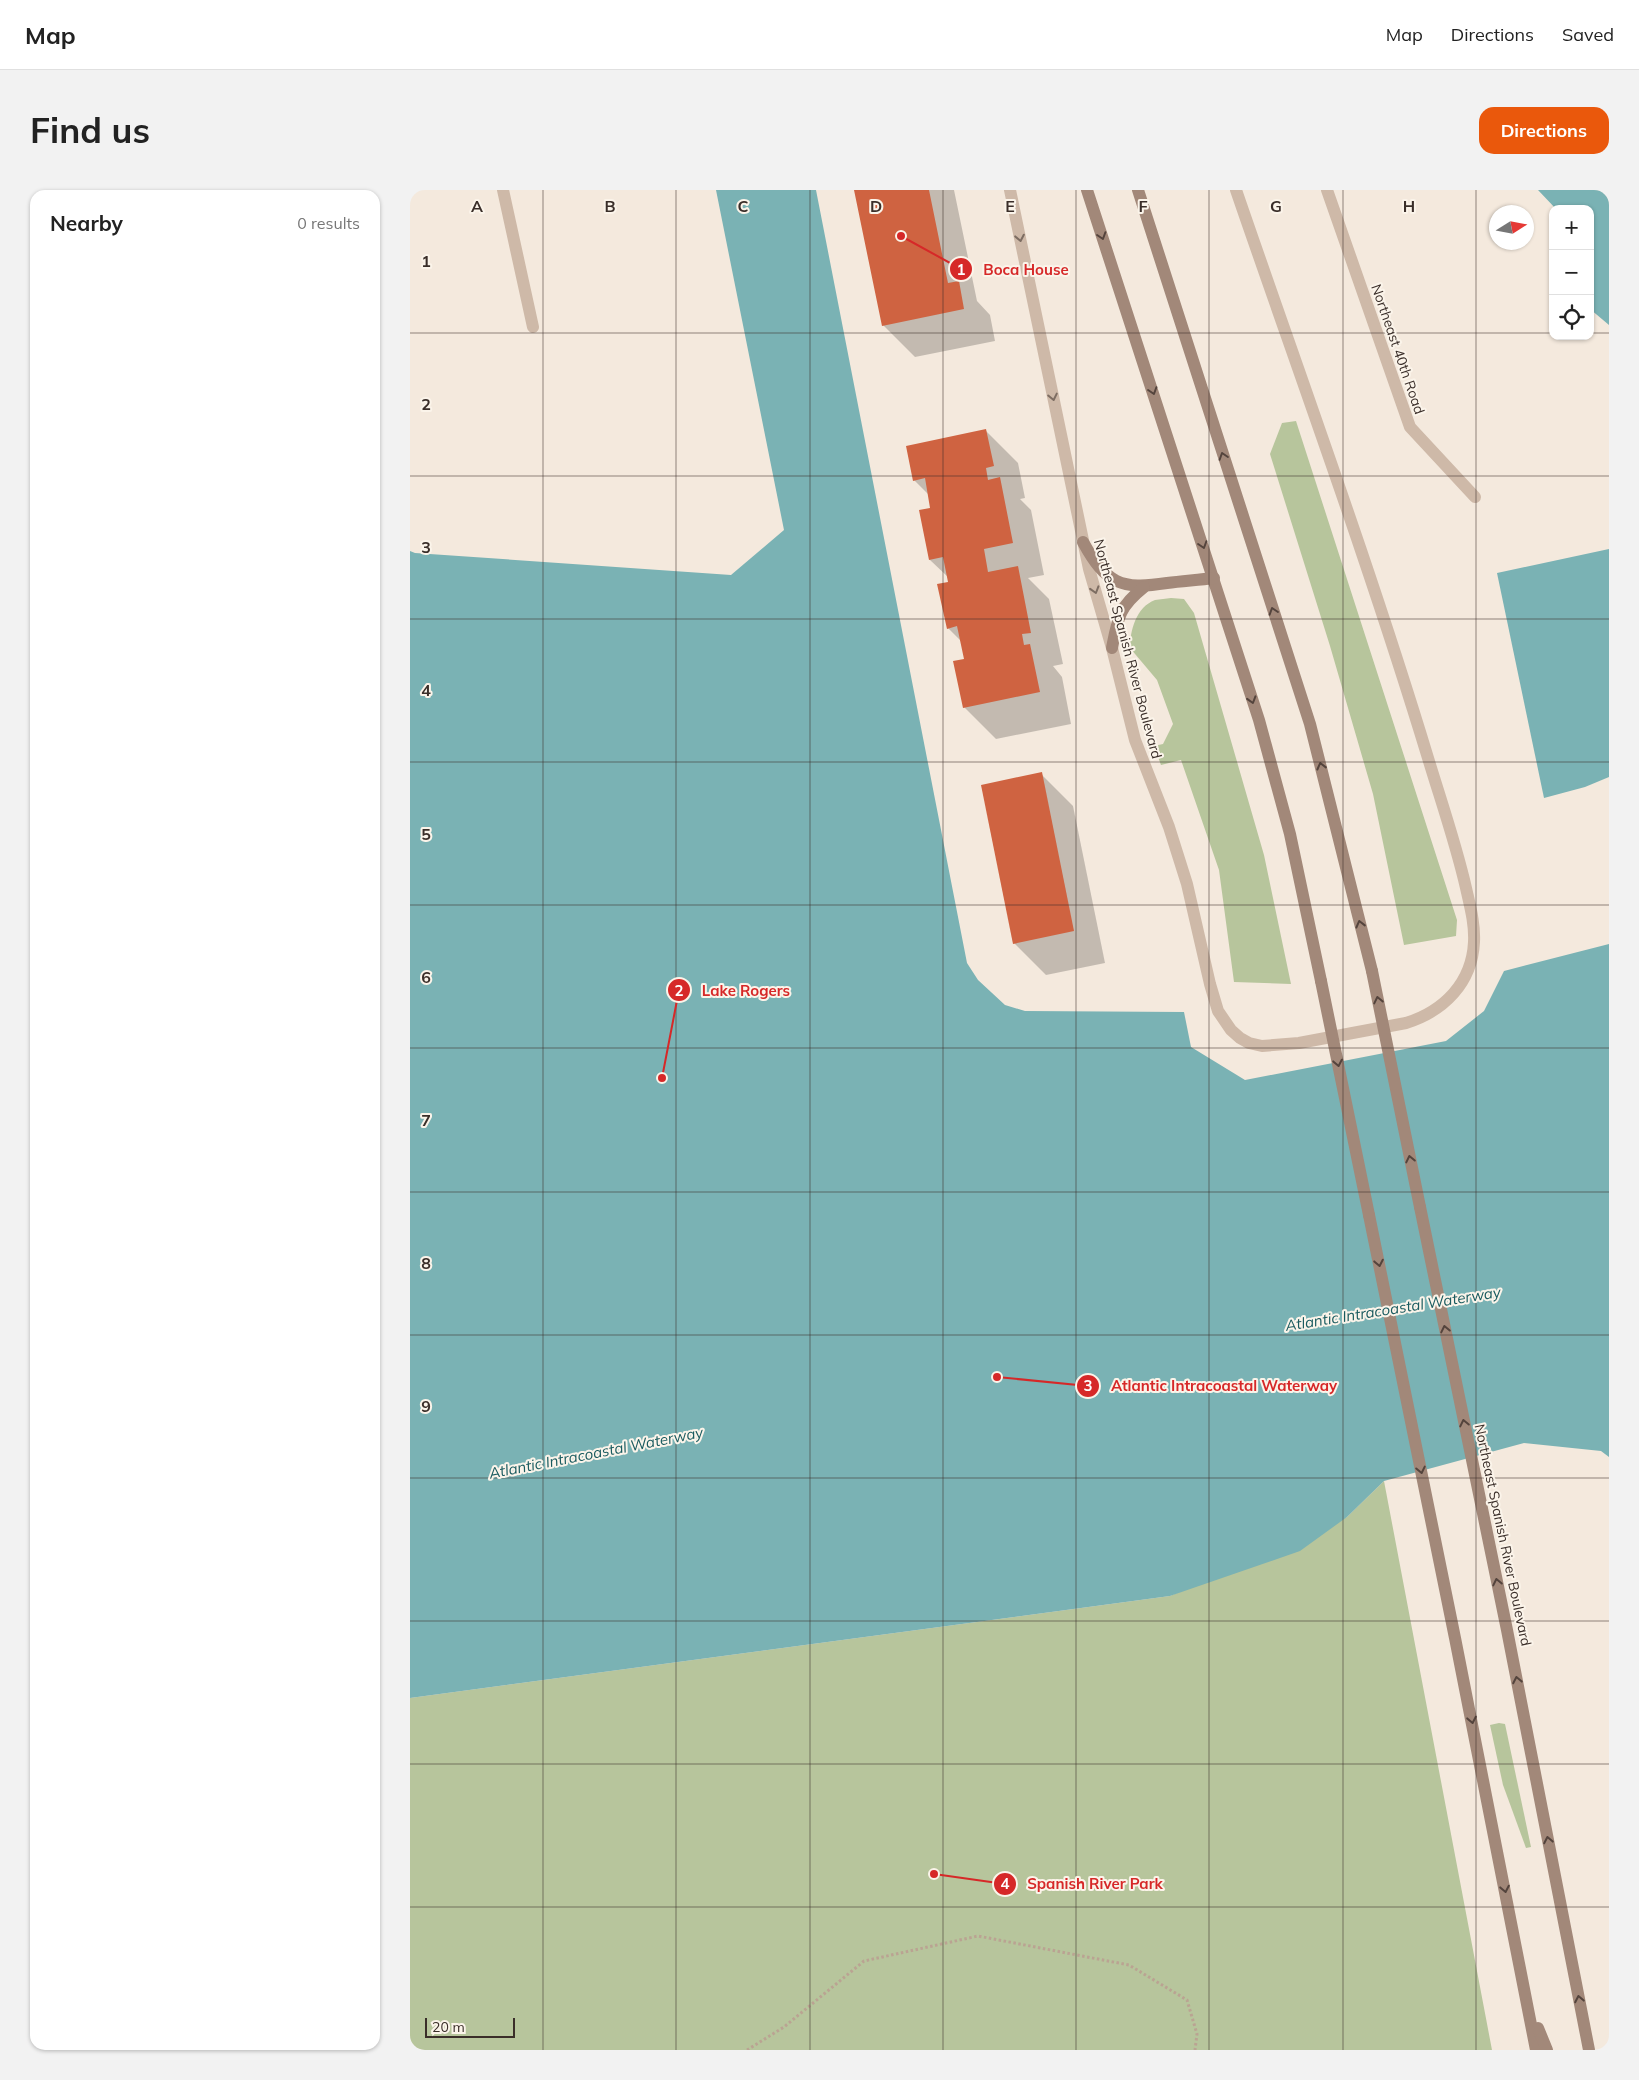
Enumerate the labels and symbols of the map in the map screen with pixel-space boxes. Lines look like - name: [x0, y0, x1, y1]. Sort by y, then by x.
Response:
- text: A: [471, 196, 483, 216]
- text: B: [604, 196, 616, 216]
- text: C: [738, 196, 749, 216]
- text: D: [870, 196, 882, 216]
- text: E: [1005, 196, 1015, 216]
- text: F: [1138, 196, 1148, 216]
- text: G: [1270, 196, 1282, 216]
- text: H: [1403, 196, 1415, 216]
- north arrow: [1489, 205, 1534, 250]
- one-way arrow: [1097, 232, 1107, 240]
- one-way arrow: [1014, 233, 1025, 242]
- text: 1: [421, 251, 431, 271]
- callout: Boca House: [949, 254, 1079, 284]
- text: 1: [956, 260, 966, 279]
- text: Boca House: [983, 260, 1069, 279]
- street label: Northeast 40th Road: [1367, 282, 1429, 416]
- one-way arrow: [1147, 386, 1157, 395]
- one-way arrow: [1047, 393, 1057, 401]
- text: 2: [421, 394, 431, 414]
- one-way arrow: [1219, 452, 1229, 461]
- text: 3: [421, 537, 431, 557]
- street label: Northeast Spanish River Boulevard: [1090, 537, 1166, 761]
- one-way arrow: [1197, 541, 1207, 549]
- one-way arrow: [1090, 585, 1100, 593]
- one-way arrow: [1269, 607, 1279, 615]
- text: 4: [421, 680, 431, 700]
- one-way arrow: [1247, 696, 1257, 704]
- one-way arrow: [1316, 762, 1326, 770]
- text: 5: [421, 824, 431, 844]
- one-way arrow: [1355, 919, 1366, 928]
- text: 6: [421, 967, 431, 987]
- callout: Lake Rogers: [667, 975, 800, 1005]
- text: 2: [674, 981, 684, 1000]
- text: Lake Rogers: [702, 981, 790, 1000]
- one-way arrow: [1373, 996, 1383, 1005]
- one-way arrow: [1332, 1058, 1343, 1067]
- text: 7: [421, 1110, 431, 1130]
- one-way arrow: [1405, 1155, 1416, 1164]
- text: 8: [421, 1253, 431, 1273]
- one-way arrow: [1373, 1259, 1383, 1267]
- water label: Atlantic Intracoastal Waterway: [1283, 1282, 1503, 1335]
- one-way arrow: [1440, 1325, 1451, 1334]
- callout: Atlantic Intracoastal Waterway: [1076, 1371, 1347, 1401]
- text: 3: [1083, 1376, 1093, 1395]
- text: Atlantic Intracoastal Waterway: [1111, 1376, 1338, 1395]
- text: 9: [421, 1396, 431, 1416]
- one-way arrow: [1460, 1418, 1470, 1427]
- water label: Atlantic Intracoastal Waterway: [486, 1422, 706, 1483]
- street label: Northeast Spanish River Boulevard: [1471, 1422, 1535, 1648]
- one-way arrow: [1415, 1466, 1426, 1474]
- one-way arrow: [1492, 1577, 1503, 1586]
- one-way arrow: [1512, 1676, 1522, 1685]
- one-way arrow: [1466, 1716, 1476, 1724]
- one-way arrow: [1543, 1835, 1553, 1844]
- callout: Spanish River Park: [993, 1869, 1173, 1899]
- text: 4: [1000, 1874, 1010, 1893]
- text: Spanish River Park: [1027, 1874, 1164, 1893]
- one-way arrow: [1499, 1885, 1510, 1893]
- one-way arrow: [1574, 1995, 1585, 2004]
- scale bar: [425, 2015, 515, 2038]

